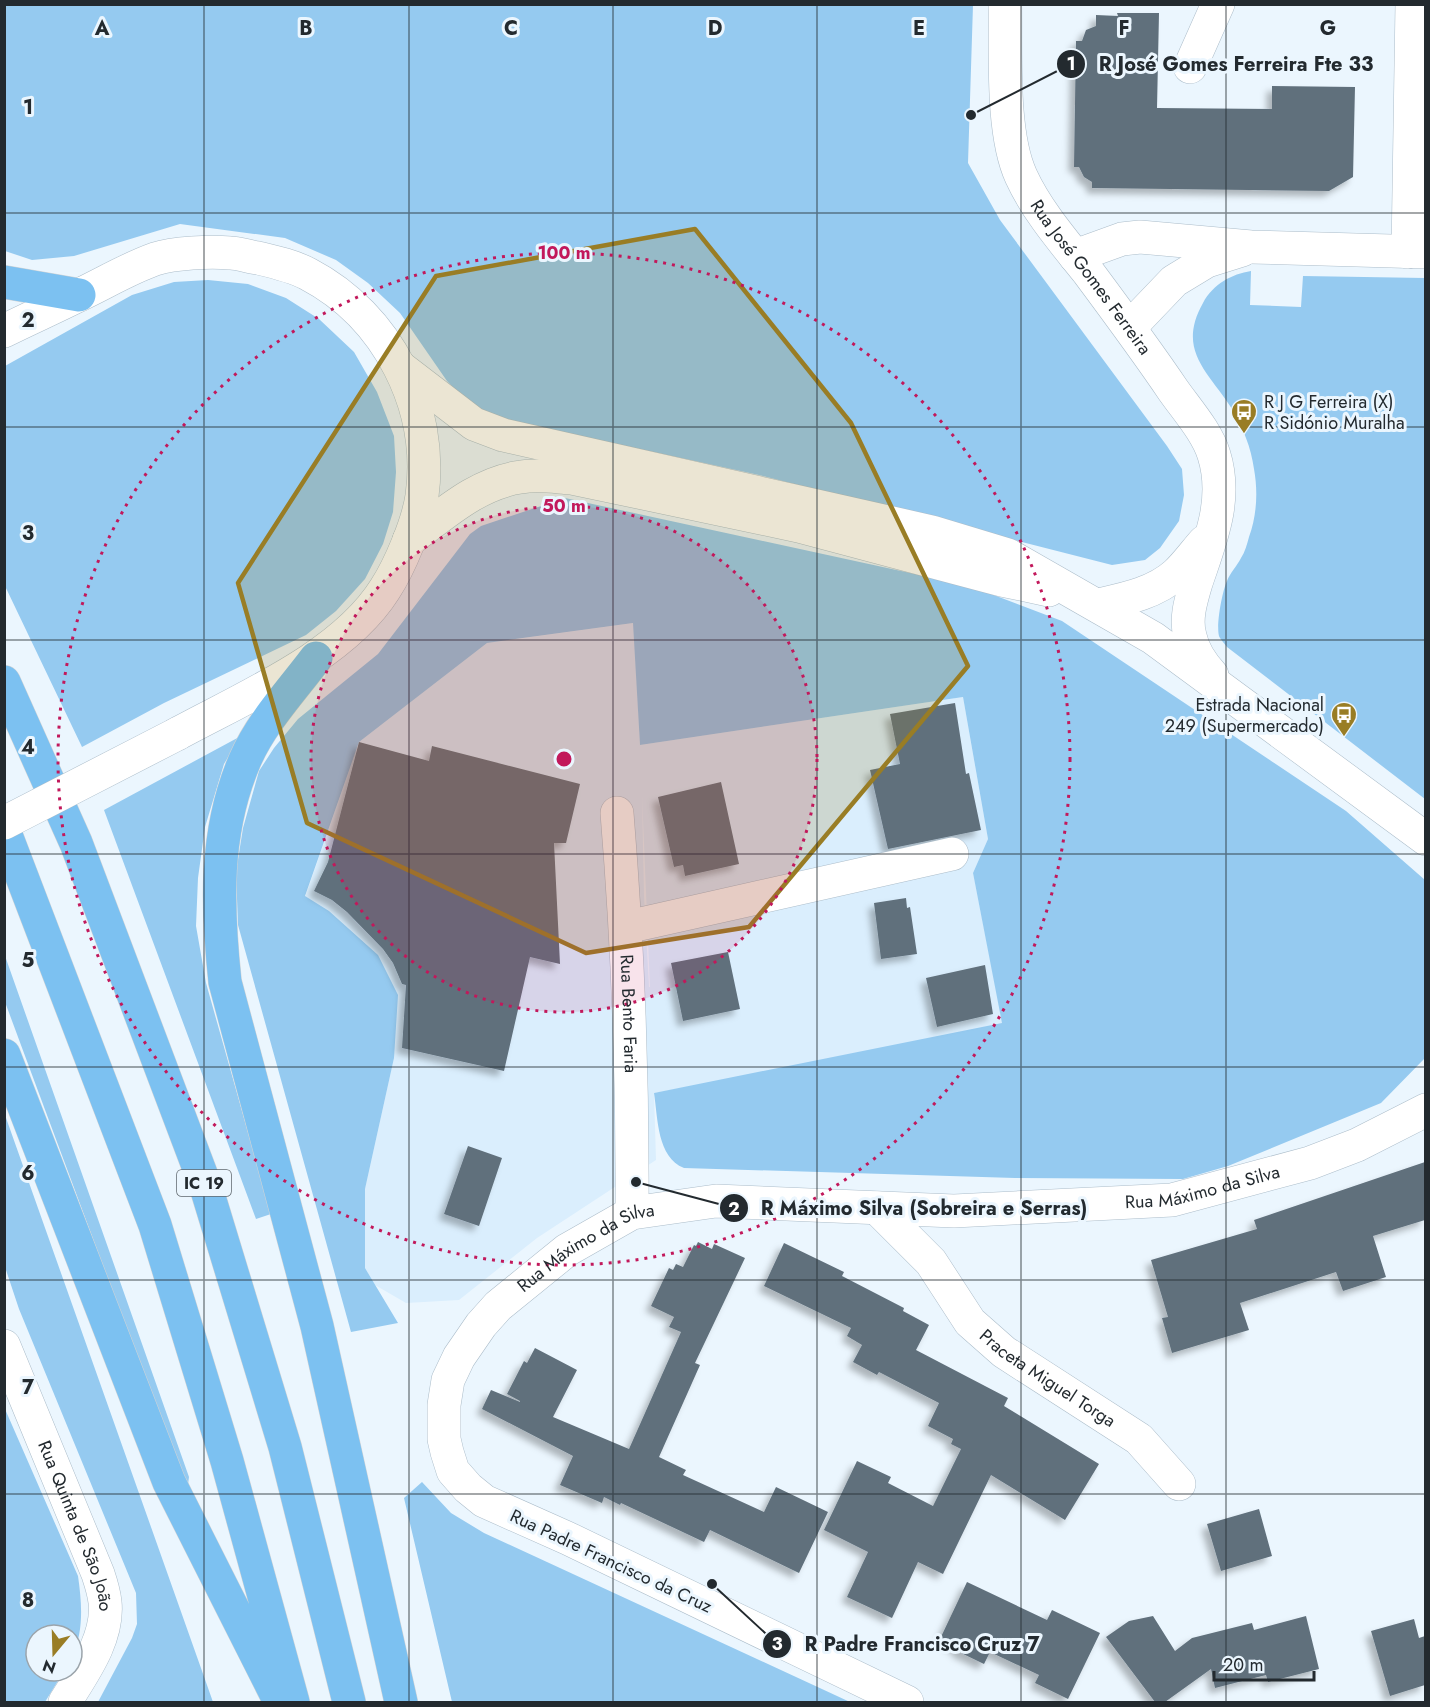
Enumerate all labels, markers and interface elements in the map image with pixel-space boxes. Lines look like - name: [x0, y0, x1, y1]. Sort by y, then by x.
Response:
- text: A: [94, 14, 110, 43]
- text: B: [299, 14, 313, 43]
- text: C: [504, 14, 518, 43]
- text: D: [708, 14, 722, 43]
- text: E: [913, 14, 925, 43]
- text: F: [1118, 14, 1130, 43]
- text: G: [1320, 14, 1336, 43]
- callout: R José Gomes Ferreira Fte 33: [1056, 45, 1385, 83]
- text: R José Gomes Ferreira Fte 33: [1099, 50, 1373, 79]
- text: 1: [1066, 51, 1076, 77]
- text: 1: [23, 93, 33, 122]
- street label: Rua José Gomes Ferreira: [1024, 195, 1158, 360]
- text: 100 m: [537, 240, 591, 266]
- text: 2: [21, 306, 35, 335]
- place label: R J G Ferreira (X) R Sidónio Muralha: [1264, 389, 1405, 436]
- bus stop icon: R J G Ferreira (X) R Sidónio Muralha: [1229, 397, 1259, 435]
- text: 50 m: [542, 493, 586, 519]
- text: 3: [22, 519, 34, 548]
- place label: Estrada Nacional 249 (Supermercado): [1165, 692, 1324, 739]
- bus stop icon: Estrada Nacional 249 (Supermercado): [1329, 700, 1359, 738]
- text: 4: [21, 733, 35, 762]
- centre of rings: [554, 749, 574, 769]
- text: 5: [22, 946, 35, 975]
- street label: Rua Bento Faria: [613, 954, 644, 1073]
- text: 6: [21, 1159, 35, 1188]
- street label: Rua Máximo da Silva: [1124, 1159, 1283, 1215]
- road number: IC 19: [177, 1170, 231, 1196]
- callout: R Máximo Silva (Sobreira e Serras): [719, 1189, 1100, 1227]
- text: R Máximo Silva (Sobreira e Serras): [761, 1194, 1087, 1223]
- text: 2: [728, 1196, 740, 1222]
- street label: Rua Máximo da Silva: [511, 1197, 656, 1299]
- street label: Praceta Miguel Torga: [974, 1323, 1121, 1434]
- text: 7: [22, 1373, 35, 1402]
- street label: Rua Quinta de São João: [31, 1437, 119, 1612]
- street label: Rua Padre Francisco da Cruz: [506, 1503, 717, 1620]
- text: 8: [22, 1586, 34, 1615]
- north arrow: [24, 1623, 84, 1683]
- callout: R Padre Francisco Cruz 7: [762, 1625, 1051, 1663]
- text: R Padre Francisco Cruz 7: [805, 1630, 1040, 1659]
- text: 3: [771, 1631, 783, 1657]
- scale bar: [1214, 1644, 1314, 1682]
- text: 20 m: [1223, 1652, 1263, 1678]
- text: N: [40, 1654, 59, 1680]

